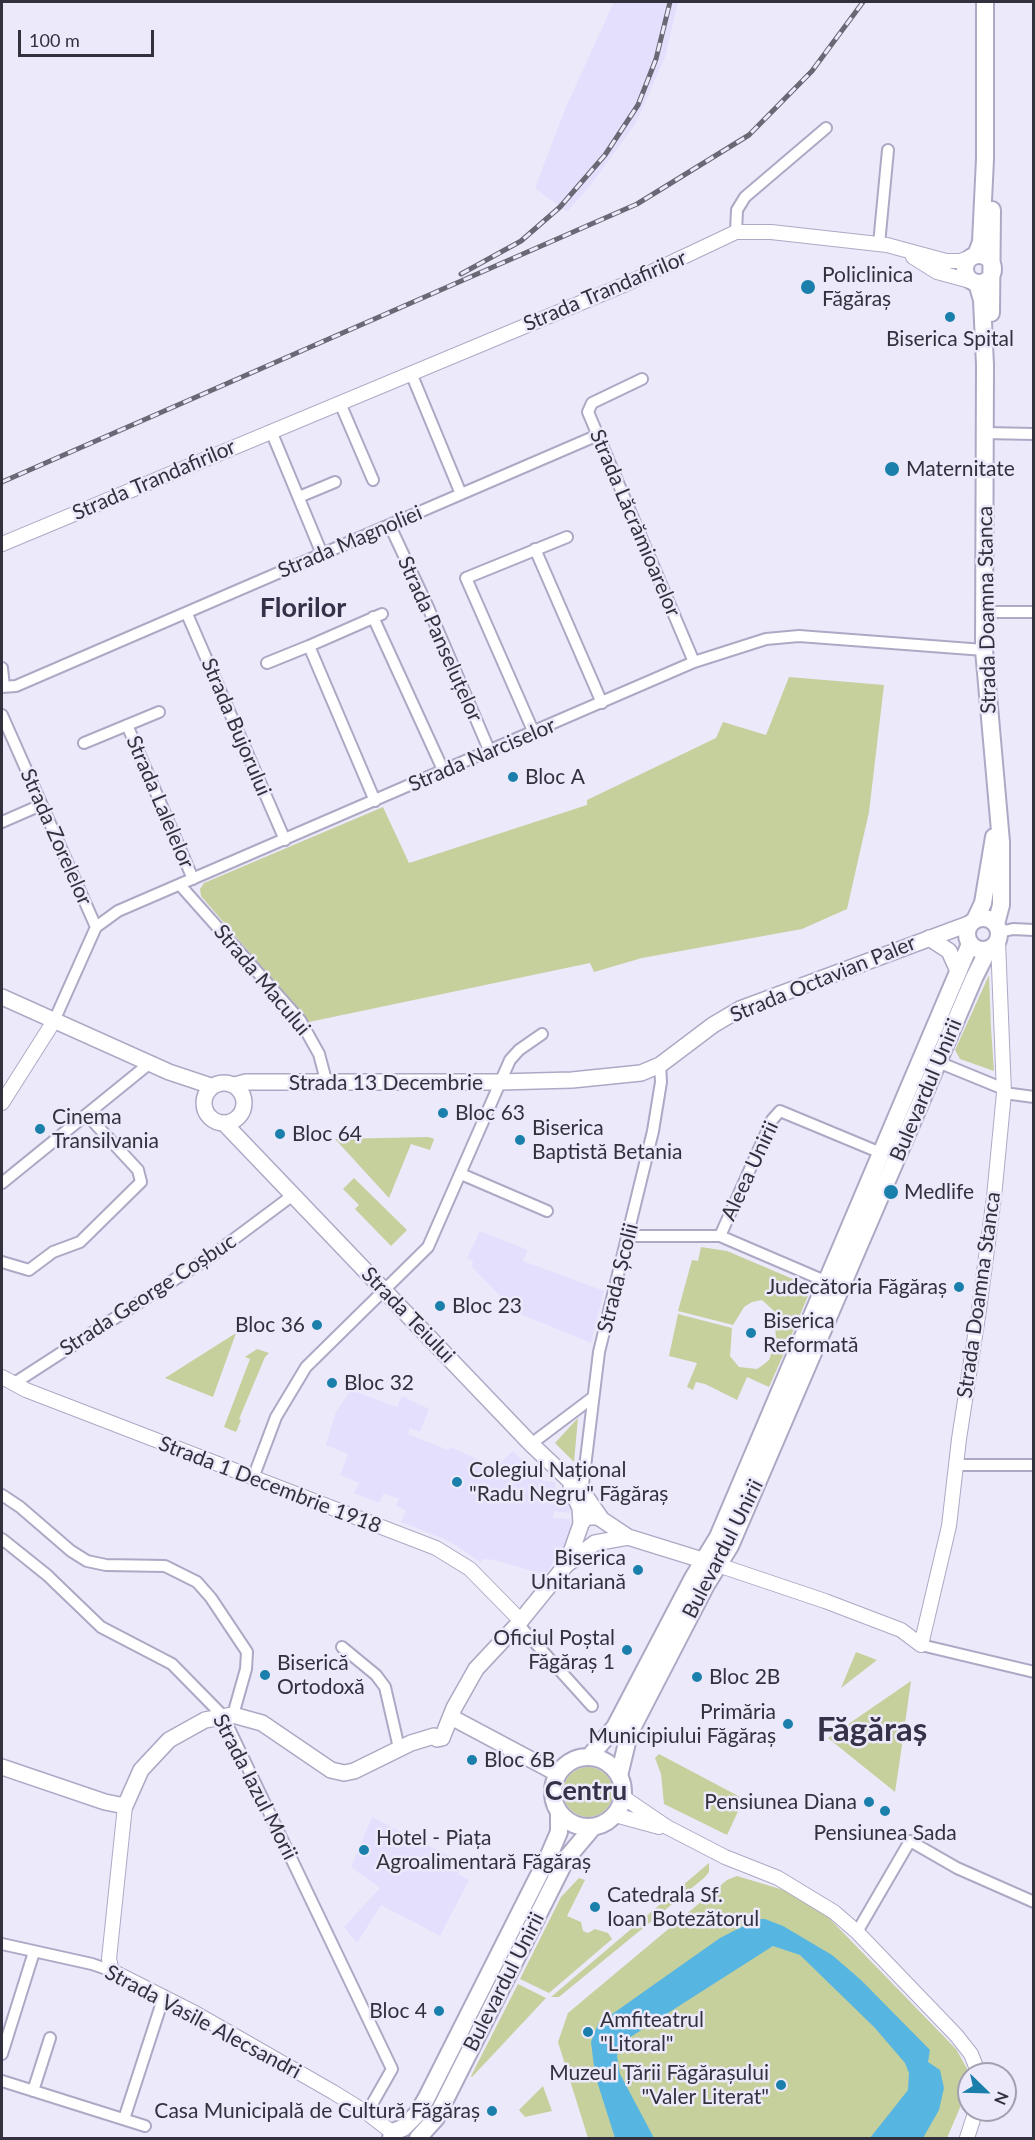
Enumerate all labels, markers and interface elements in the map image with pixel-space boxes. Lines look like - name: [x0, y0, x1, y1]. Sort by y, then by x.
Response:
- scale bar: [21, 18, 158, 56]
- text: 100 m: [29, 29, 80, 51]
- street label: Strada Trandafirilor: [520, 245, 690, 337]
- place label: Policlinica Făgăraș: [822, 262, 913, 312]
- marker: Policlinica Făgăraș: [799, 278, 817, 296]
- marker: Biserica Spital: [943, 310, 957, 324]
- place label: Biserica Spital: [886, 326, 1014, 352]
- street label: Strada Lăcrămioarelor: [584, 426, 686, 620]
- street label: Strada Trandafirilor: [69, 434, 239, 526]
- place label: Maternitate: [906, 456, 1015, 482]
- marker: Maternitate: [883, 460, 901, 478]
- street label: Strada Magnoliei: [274, 500, 426, 584]
- street label: Strada Doamna Stanca: [973, 506, 1001, 714]
- street label: Strada Panseluțelor: [392, 552, 488, 726]
- district label: Florilor: [260, 592, 346, 624]
- street label: Strada Bujorului: [196, 654, 276, 800]
- street label: Strada Narciselor: [405, 713, 559, 797]
- street label: Strada Lalelelor: [121, 732, 199, 872]
- place label: Bloc A: [525, 764, 585, 790]
- street label: Strada Zorelelor: [15, 765, 97, 909]
- marker: Bloc A: [506, 770, 520, 784]
- street label: Strada Macului: [208, 919, 316, 1041]
- street label: Strada Octavian Paler: [726, 930, 920, 1028]
- street label: Bulevardul Unirii: [885, 1015, 967, 1165]
- street label: Strada 13 Decembrie: [289, 1070, 483, 1096]
- place label: Bloc 63: [455, 1100, 525, 1126]
- place label: Cinema Transilvania: [52, 1104, 159, 1154]
- marker: Bloc 63: [436, 1106, 450, 1120]
- place label: Biserica Baptistă Betania: [532, 1115, 682, 1165]
- street label: Aleea Unirii: [716, 1117, 784, 1225]
- place label: Bloc 64: [292, 1121, 362, 1147]
- marker: Cinema Transilvania: [33, 1122, 47, 1136]
- marker: Bloc 64: [273, 1127, 287, 1141]
- marker: Biserica Baptistă Betania: [513, 1133, 527, 1147]
- place label: Medlife: [904, 1179, 974, 1205]
- marker: Medlife: [882, 1183, 900, 1201]
- street label: Strada Doamna Stanca: [952, 1190, 1006, 1400]
- street label: Strada Școlii: [592, 1221, 644, 1335]
- street label: Strada George Coșbuc: [55, 1229, 241, 1361]
- street label: Strada Teiului: [356, 1262, 460, 1368]
- place label: Judecătoria Făgăraș: [766, 1274, 947, 1300]
- marker: Judecătoria Făgăraș: [952, 1280, 966, 1294]
- place label: Bloc 23: [452, 1293, 522, 1319]
- marker: Bloc 23: [433, 1299, 447, 1313]
- place label: Biserica Reformată: [763, 1308, 859, 1358]
- place label: Bloc 36: [235, 1312, 305, 1338]
- marker: Bloc 36: [310, 1318, 324, 1332]
- marker: Biserica Reformată: [744, 1326, 758, 1340]
- place label: Bloc 32: [344, 1370, 414, 1396]
- marker: Bloc 32: [325, 1376, 339, 1390]
- street label: Strada 1 Decembrie 1918: [155, 1431, 385, 1539]
- place label: Colegiul Național "Radu Negru" Făgăraș: [469, 1457, 668, 1507]
- marker: Colegiul Național "Radu Negru" Făgăraș: [450, 1475, 464, 1489]
- street label: Bulevardul Unirii: [677, 1475, 769, 1623]
- place label: Biserica Unitariană: [531, 1545, 626, 1595]
- marker: Biserica Unitariană: [631, 1563, 645, 1577]
- place label: Oficiul Poștal Făgăraș 1: [493, 1625, 615, 1675]
- marker: Oficiul Poștal Făgăraș 1: [620, 1643, 634, 1657]
- place label: Biserică Ortodoxă: [277, 1650, 365, 1700]
- place label: Bloc 2B: [709, 1664, 780, 1690]
- marker: Biserică Ortodoxă: [258, 1668, 272, 1682]
- marker: Bloc 2B: [690, 1670, 704, 1684]
- place label: Primăria Municipiului Făgăraș: [588, 1699, 776, 1749]
- street label: Strada Iazul Morii: [207, 1710, 303, 1864]
- district label: Făgăraș: [817, 1710, 927, 1750]
- marker: Primăria Municipiului Făgăraș: [781, 1717, 795, 1731]
- place label: Bloc 6B: [484, 1747, 555, 1773]
- marker: Bloc 6B: [465, 1753, 479, 1767]
- district label: Centru: [545, 1775, 627, 1807]
- place label: Pensiunea Diana: [704, 1789, 857, 1815]
- marker: Pensiunea Diana: [862, 1795, 876, 1809]
- marker: Pensiunea Sada: [878, 1804, 892, 1818]
- place label: Pensiunea Sada: [813, 1820, 957, 1846]
- place label: Hotel - Piața Agroalimentară Făgăraș: [376, 1825, 591, 1875]
- marker: Hotel - Piața Agroalimentară Făgăraș: [357, 1843, 371, 1857]
- place label: Catedrala Sf. Ioan Botezătorul: [607, 1882, 759, 1932]
- marker: Catedrala Sf. Ioan Botezătorul: [588, 1900, 602, 1914]
- street label: Bulevardul Unirii: [458, 1908, 550, 2056]
- street label: Strada Vasile Alecsandri: [101, 1960, 305, 2084]
- place label: Bloc 4: [369, 1998, 427, 2024]
- marker: Bloc 4: [432, 2004, 446, 2018]
- place label: Amfiteatrul "Litoral": [600, 2007, 704, 2057]
- marker: Amfiteatrul "Litoral": [581, 2025, 595, 2039]
- place label: Muzeul Țării Făgărașului "Valer Literat": [549, 2060, 769, 2110]
- north arrow: [957, 2062, 1017, 2122]
- marker: Muzeul Țării Făgărașului "Valer Literat": [774, 2078, 788, 2092]
- text: N: [991, 2089, 1013, 2108]
- place label: Casa Municipală de Cultură Făgăraș: [154, 2098, 480, 2124]
- marker: Casa Municipală de Cultură Făgăraș: [485, 2104, 499, 2118]

